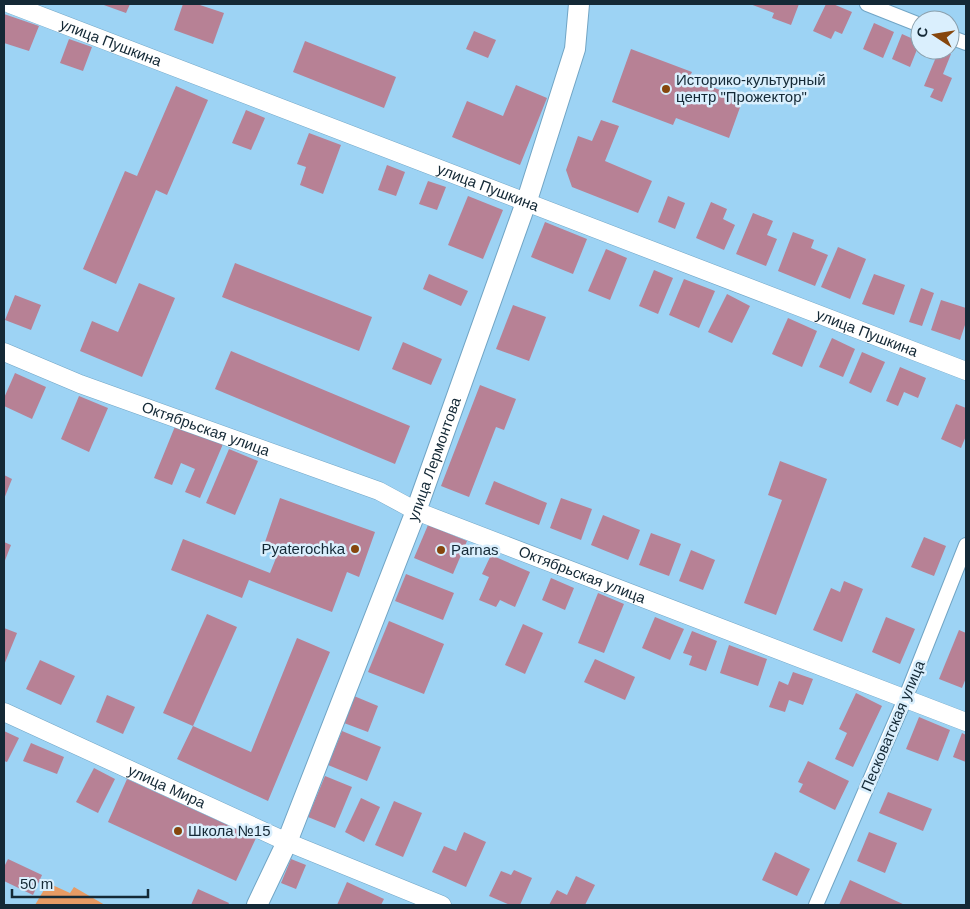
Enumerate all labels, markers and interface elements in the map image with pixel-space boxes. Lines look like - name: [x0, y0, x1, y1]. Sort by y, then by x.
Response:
- north arrow: [910, 10, 960, 60]
- street label: улица Пушкина: [58, 15, 165, 70]
- text: С: [913, 26, 931, 39]
- place label: Историко-культурный центр "Прожектор": [676, 71, 826, 105]
- marker: Историко-культурный центр "Прожектор": [660, 83, 672, 95]
- street label: улица Пушкина: [435, 160, 542, 214]
- street label: улица Пушкина: [814, 305, 921, 360]
- street label: улица Лермонтова: [404, 394, 464, 523]
- street label: Октябрьская улица: [140, 398, 273, 459]
- place label: Pyaterochka: [262, 540, 346, 557]
- place label: Parnas: [451, 541, 499, 558]
- street label: Октябрьская улица: [516, 542, 649, 607]
- marker: Pyaterochka: [349, 543, 361, 555]
- marker: Parnas: [435, 544, 447, 556]
- street label: Песковатская улица: [857, 657, 928, 794]
- street label: улица Мира: [126, 761, 209, 812]
- place label: Школа №15: [188, 822, 271, 839]
- marker: Школа №15: [172, 825, 184, 837]
- scale bar: [12, 866, 149, 898]
- text: 50 m: [20, 875, 53, 892]

